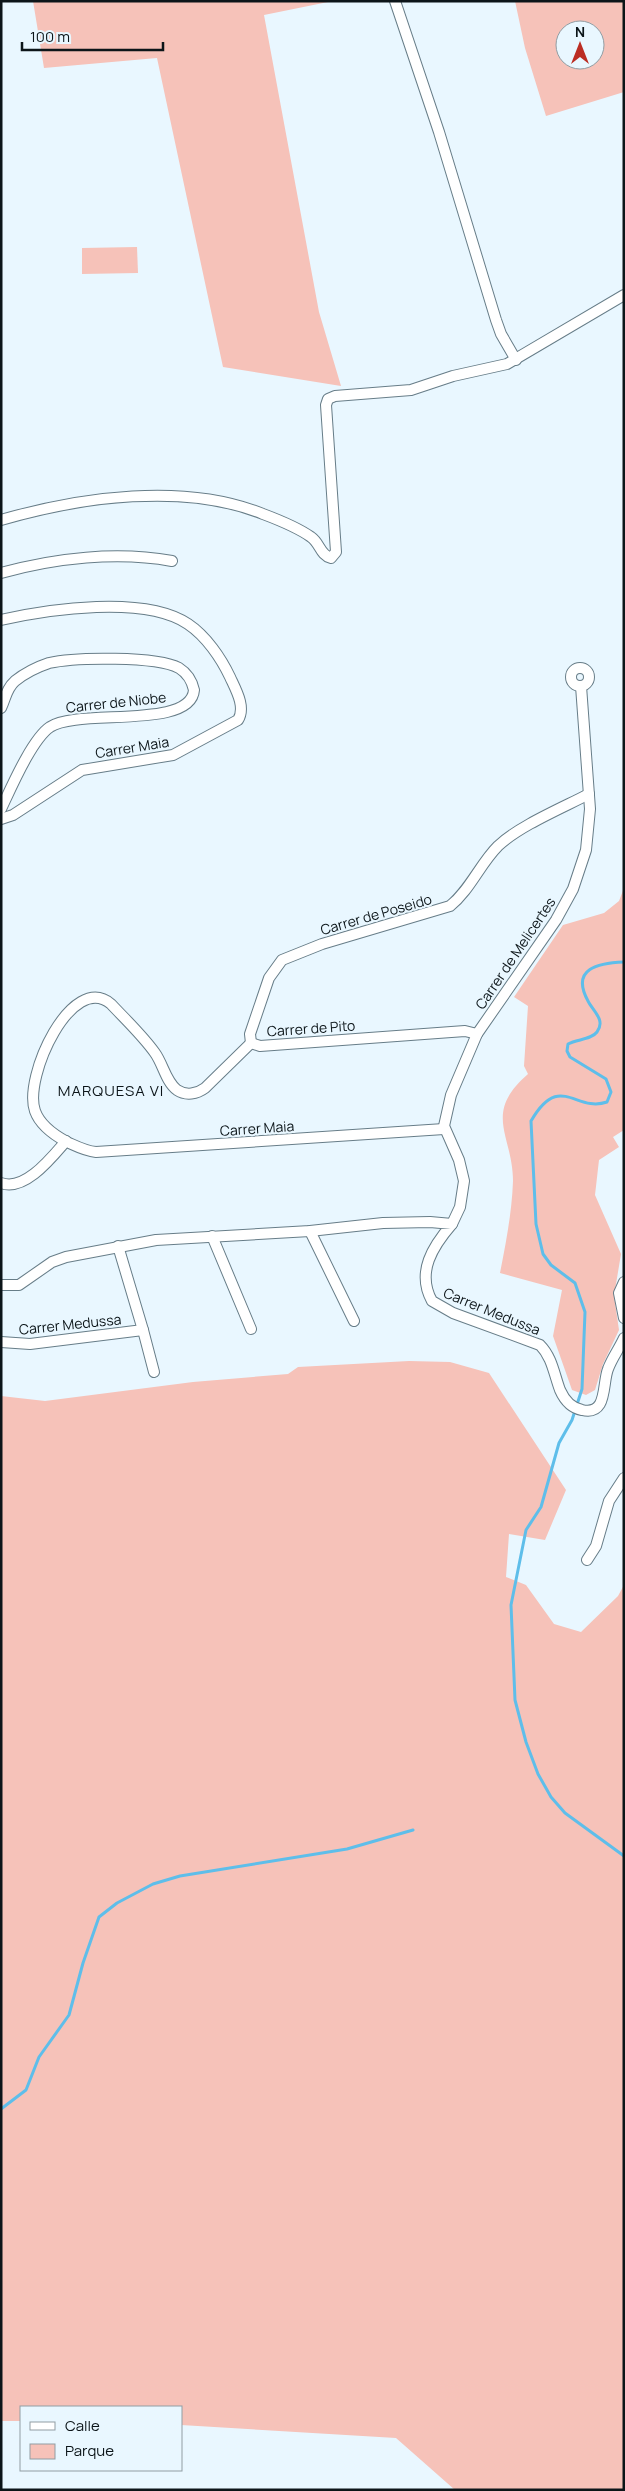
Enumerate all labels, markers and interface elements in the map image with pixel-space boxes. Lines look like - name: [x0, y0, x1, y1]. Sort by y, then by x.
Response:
- scale bar: [22, 20, 164, 52]
- north arrow: [555, 20, 605, 70]
- text: N: [575, 22, 585, 41]
- text: 100 m: [30, 26, 70, 47]
- street label: Carrer de Niobe: [65, 687, 167, 717]
- street label: Carrer Maia: [94, 732, 170, 762]
- street label: Carrer de Poseido: [318, 889, 434, 939]
- street label: Carrer de Melicertes: [470, 893, 560, 1013]
- street label: Carrer de Pito: [266, 1015, 356, 1041]
- district label: MARQUESA VI: [58, 1080, 164, 1101]
- street label: Carrer Maia: [219, 1116, 295, 1140]
- street label: Carrer Medussa: [441, 1283, 543, 1339]
- street label: Carrer Medussa: [18, 1309, 122, 1339]
- legend: [20, 2406, 182, 2471]
- text: Calle: [65, 2415, 100, 2436]
- text: Parque: [65, 2440, 114, 2461]

